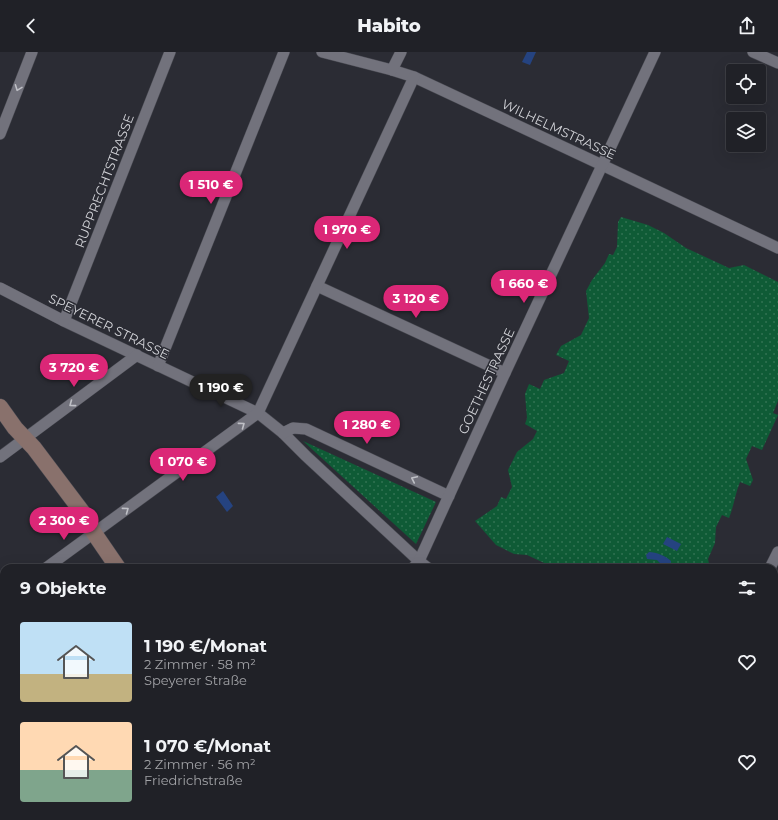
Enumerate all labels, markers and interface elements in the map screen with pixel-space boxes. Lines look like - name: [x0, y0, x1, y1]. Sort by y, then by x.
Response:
- icon: back: [20, 15, 42, 37]
- text: Habito: [357, 15, 421, 37]
- icon: share: [736, 15, 758, 37]
- map controls: [726, 64, 766, 152]
- button: locate: [726, 64, 766, 104]
- one-way arrow: [14, 85, 22, 92]
- street label: WILHELMSTRASSE: [499, 96, 619, 162]
- street label: RUPPRECHTSTRASSE: [71, 112, 137, 250]
- button: layers: [726, 112, 766, 152]
- pin: 1 510 €: [174, 171, 248, 205]
- text: 1 510 €: [189, 176, 233, 192]
- pin: 1 970 €: [310, 216, 384, 250]
- text: 1 970 €: [323, 221, 371, 237]
- pin: 1 660 €: [487, 270, 561, 304]
- text: 1 660 €: [500, 275, 548, 291]
- pin: 3 120 €: [379, 285, 453, 319]
- street label: SPEYERER STRASSE: [46, 290, 172, 362]
- text: 3 120 €: [392, 290, 440, 306]
- street label: GOETHESTRASSE: [454, 325, 518, 437]
- pin: 3 720 €: [37, 354, 111, 388]
- text: 3 720 €: [49, 359, 99, 375]
- pin: 1 190 €: [184, 374, 258, 408]
- text: 1 190 €: [198, 379, 244, 395]
- one-way arrow: [69, 399, 76, 407]
- pin: 1 280 €: [330, 411, 404, 445]
- text: 1 280 €: [343, 416, 391, 432]
- one-way arrow: [238, 422, 245, 430]
- pin: 1 070 €: [146, 448, 220, 482]
- text: 1 070 €: [159, 453, 207, 469]
- one-way arrow: [410, 476, 418, 484]
- pin: 2 300 €: [27, 507, 101, 541]
- one-way arrow: [121, 508, 128, 515]
- text: 2 300 €: [39, 512, 89, 528]
- icon: filters: [736, 577, 758, 599]
- text: 9 Objekte: [20, 578, 107, 598]
- text: 1 190 €/Monat: [144, 636, 267, 656]
- icon: home: [52, 638, 100, 686]
- icon: heart: [736, 651, 758, 673]
- text: 2 Zimmer · 58 m²: [144, 656, 256, 672]
- text: Speyerer Straße: [144, 672, 247, 688]
- text: 1 070 €/Monat: [144, 736, 271, 756]
- icon: home: [52, 738, 100, 786]
- icon: heart: [736, 751, 758, 773]
- text: 2 Zimmer · 56 m²: [144, 756, 256, 772]
- text: Friedrichstraße: [144, 772, 243, 788]

